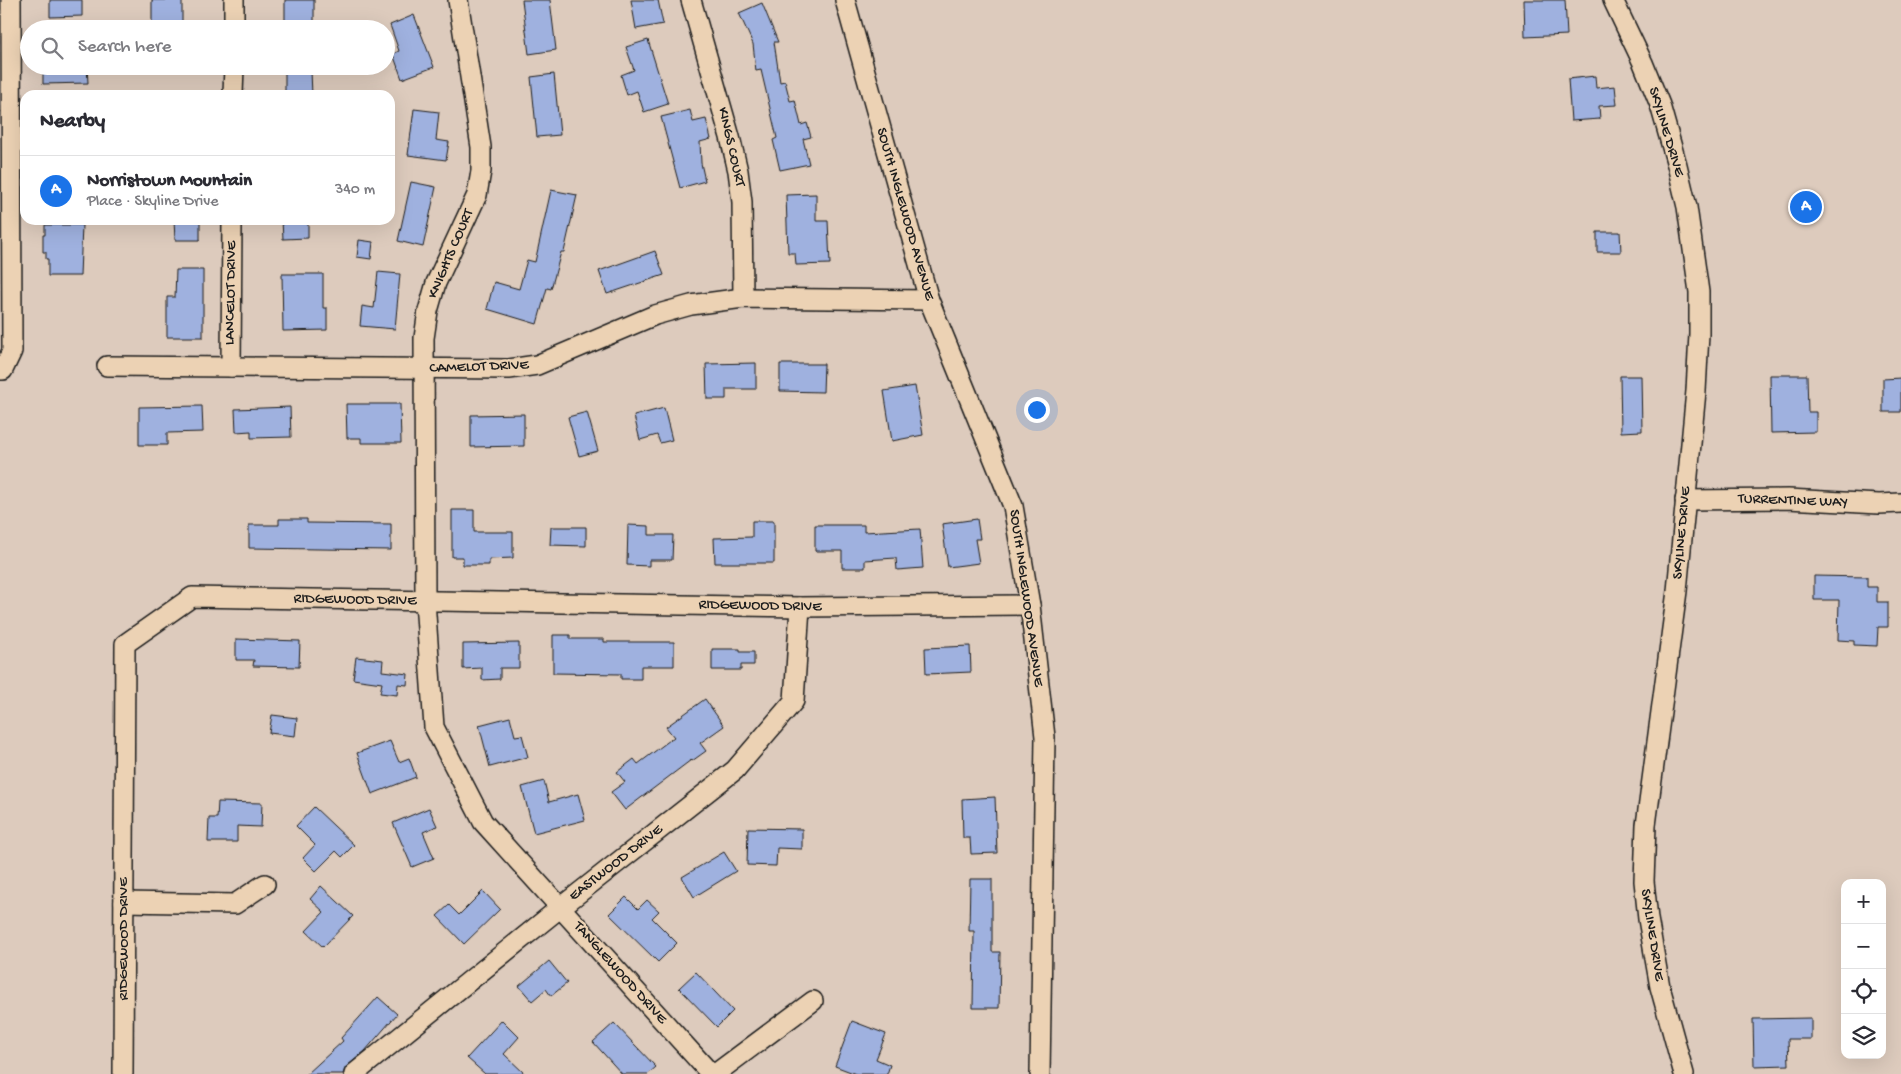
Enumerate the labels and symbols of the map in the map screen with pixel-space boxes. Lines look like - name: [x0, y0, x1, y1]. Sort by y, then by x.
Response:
- street label: SKYLINE DRIVE: [1644, 85, 1688, 180]
- street label: KINGS COURT: [713, 105, 749, 190]
- street label: SOUTH INGLEWOOD AVENUE: [872, 126, 938, 303]
- pin: A: [1790, 188, 1822, 226]
- street label: KNIGHTS COURT: [424, 205, 478, 301]
- street label: LANCELOT DRIVE: [221, 240, 241, 345]
- street label: CAMELOT DRIVE: [429, 356, 530, 378]
- your location: [1024, 397, 1050, 423]
- street label: SKYLINE DRIVE: [1669, 485, 1695, 580]
- street label: TURRENTINE WAY: [1737, 490, 1848, 512]
- street label: SOUTH INGLEWOOD AVENUE: [1005, 508, 1047, 688]
- street label: RIDGEWOOD DRIVE: [293, 590, 417, 610]
- street label: RIDGEWOOD DRIVE: [698, 596, 822, 616]
- street label: EASTWOOD DRIVE: [566, 820, 667, 905]
- street label: RIDGEWOOD DRIVE: [115, 877, 133, 1001]
- street label: SKYLINE DRIVE: [1636, 888, 1668, 983]
- street label: TANGLEWOOD DRIVE: [569, 917, 671, 1028]

